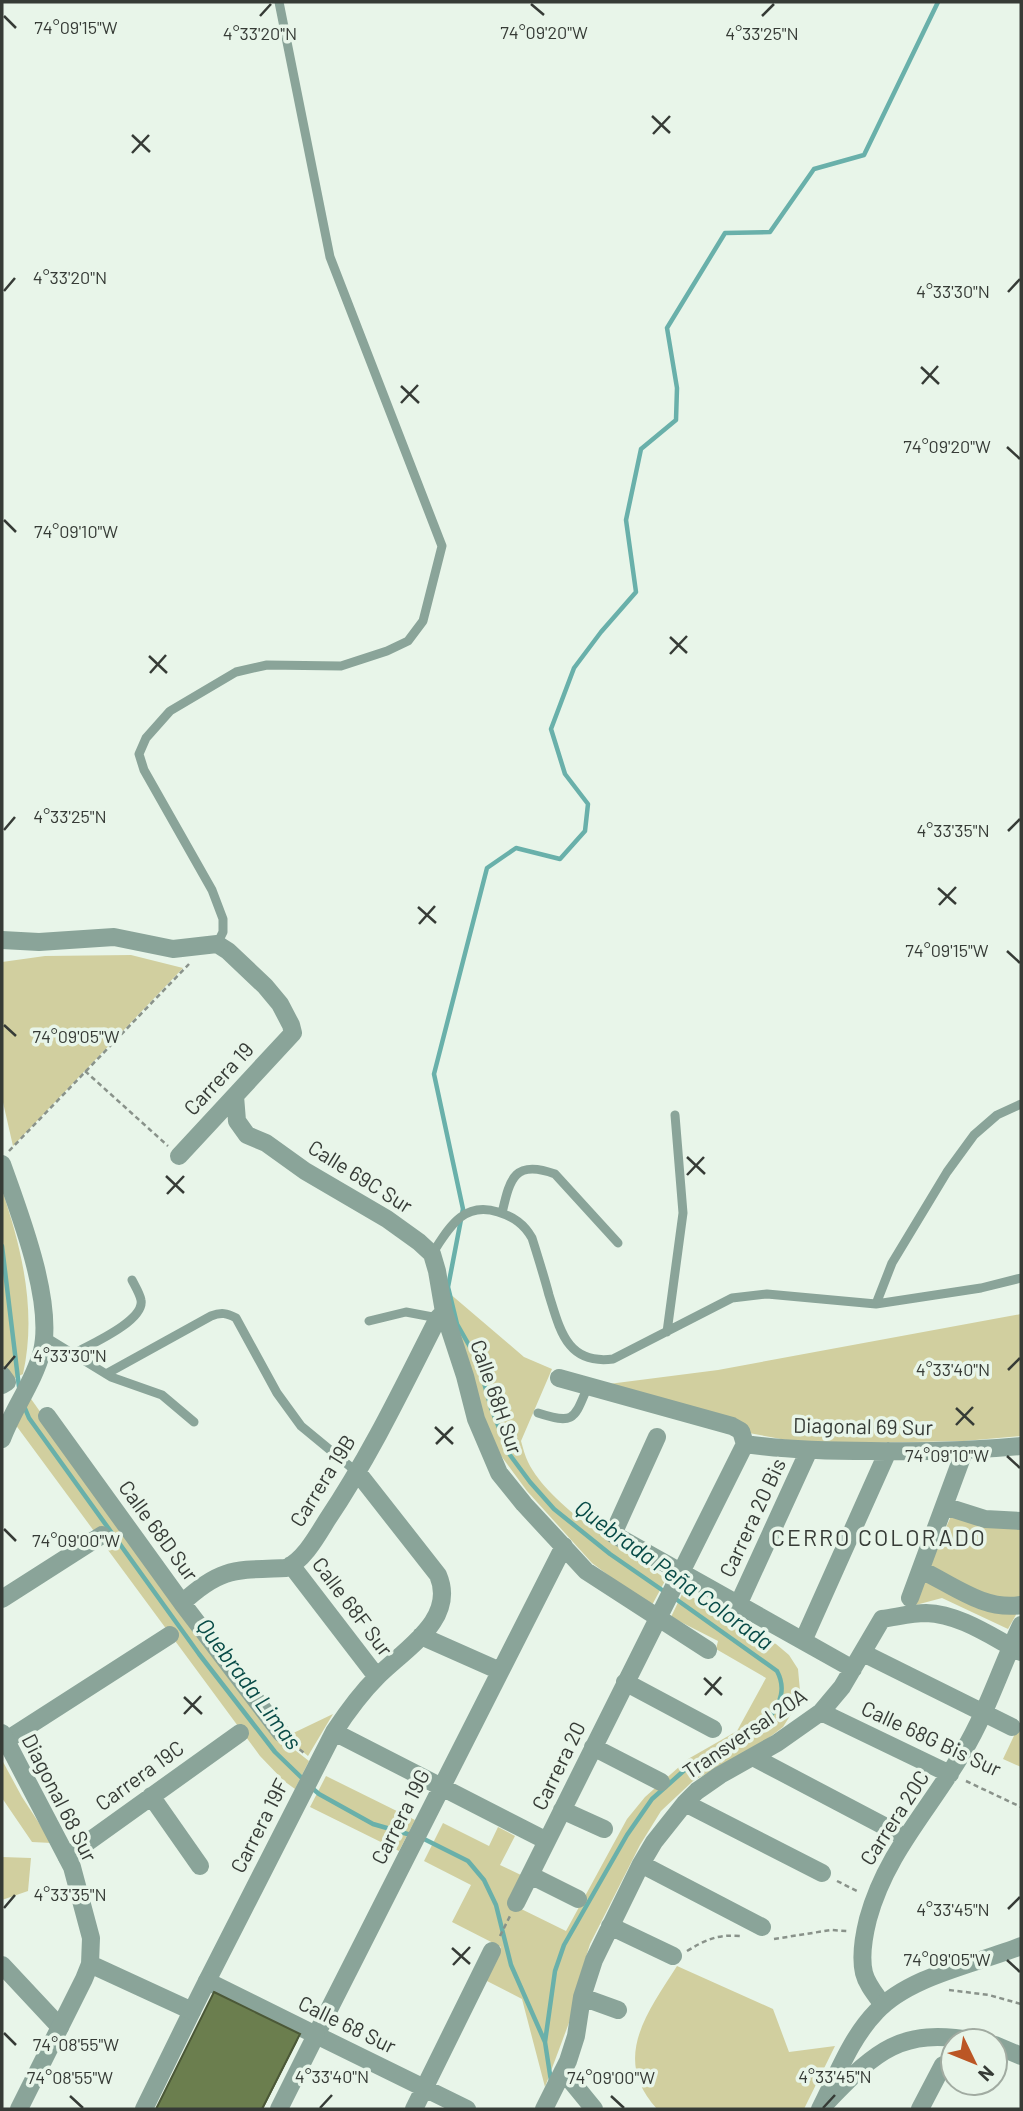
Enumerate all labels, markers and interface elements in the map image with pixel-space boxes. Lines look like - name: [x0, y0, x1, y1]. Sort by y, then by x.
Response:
- text: 74°09'15"W: [34, 16, 118, 38]
- text: 74°09'20"W: [500, 21, 588, 43]
- text: 4°33'20"N: [223, 22, 297, 44]
- text: 4°33'25"N: [725, 22, 799, 44]
- text: 4°33'20"N: [33, 266, 107, 288]
- text: 4°33'30"N: [916, 280, 990, 302]
- text: 74°09'20"W: [903, 435, 991, 457]
- text: 74°09'10"W: [34, 520, 118, 542]
- text: 4°33'25"N: [33, 805, 107, 827]
- text: 4°33'35"N: [916, 819, 990, 841]
- text: 74°09'15"W: [905, 939, 989, 961]
- text: 74°09'05"W: [32, 1025, 120, 1047]
- street label: Carrera 19: [178, 1036, 258, 1120]
- street label: Calle 69C Sur: [304, 1134, 418, 1218]
- street label: Calle 68H Sur: [466, 1336, 529, 1457]
- text: 4°33'30"N: [33, 1344, 107, 1366]
- text: 4°33'40"N: [916, 1358, 990, 1380]
- street label: Diagonal 69 Sur: [793, 1412, 934, 1439]
- street label: Carrera 19B: [284, 1430, 360, 1531]
- text: 74°09'10"W: [905, 1444, 989, 1466]
- street label: Carrera 20 Bis: [713, 1454, 790, 1581]
- street label: Calle 68D Sur: [114, 1475, 204, 1586]
- water label: Quebrada Peña Colorada: [570, 1493, 779, 1656]
- district label: CERRO COLORADO: [771, 1523, 987, 1551]
- text: 74°09'00"W: [32, 1529, 120, 1551]
- street label: Calle 68F Sur: [308, 1552, 399, 1661]
- water label: Quebrada Limas: [191, 1612, 308, 1755]
- street label: Transversal 20A: [677, 1682, 811, 1783]
- street label: Calle 68G Bis Sur: [858, 1694, 1006, 1781]
- street label: Carrera 20: [526, 1717, 590, 1814]
- street label: Diagonal 68 Sur: [17, 1729, 103, 1866]
- street label: Carrera 19C: [90, 1734, 188, 1815]
- street label: Carrera 19G: [365, 1765, 434, 1868]
- street label: Carrera 20C: [854, 1765, 934, 1869]
- street label: Carrera 19F: [224, 1774, 293, 1877]
- text: 4°33'35"N: [33, 1883, 107, 1905]
- text: 4°33'45"N: [916, 1898, 990, 1920]
- text: 74°09'05"W: [903, 1948, 991, 1970]
- street label: Calle 68 Sur: [295, 1989, 401, 2058]
- north arrow: [939, 2027, 1009, 2097]
- text: 74°08'55"W: [33, 2033, 119, 2055]
- text: N: [974, 2061, 1000, 2086]
- text: 4°33'40"N: [295, 2065, 369, 2087]
- text: 4°33'45"N: [798, 2065, 872, 2087]
- text: 74°08'55"W: [27, 2066, 113, 2088]
- text: 74°09'00"W: [567, 2066, 655, 2088]

